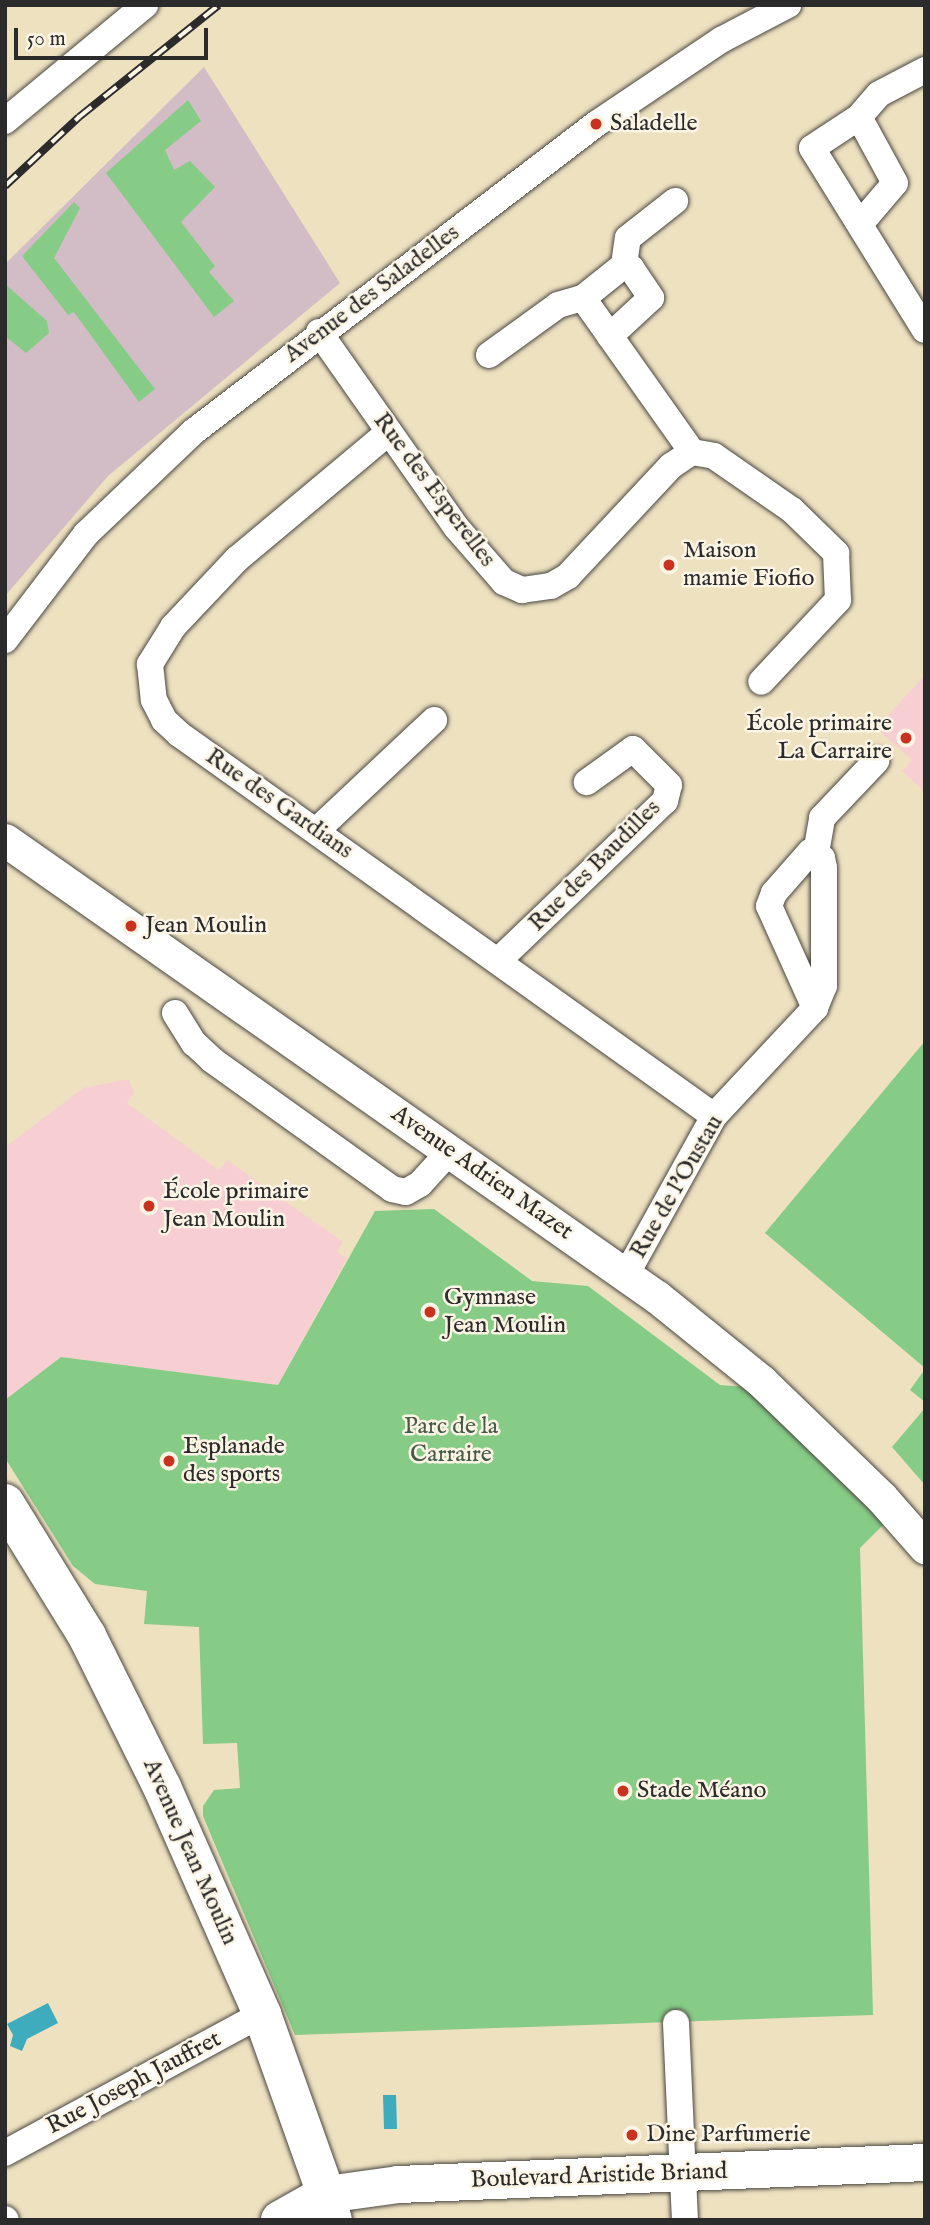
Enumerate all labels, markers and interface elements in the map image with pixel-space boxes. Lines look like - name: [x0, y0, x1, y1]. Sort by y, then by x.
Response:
- scale bar: [18, 14, 212, 58]
- text: 50 m: [27, 26, 66, 53]
- place label: Saladelle: [610, 110, 697, 138]
- marker: Saladelle: [588, 116, 604, 132]
- street label: Avenue des Saladelles: [279, 219, 465, 369]
- street label: Rue des Esperelles: [367, 407, 501, 573]
- place label: Maison mamie Fiofio: [683, 537, 814, 593]
- marker: Maison mamie Fiofio: [661, 557, 677, 573]
- place label: École primaire La Carraire: [746, 710, 892, 766]
- marker: École primaire La Carraire: [898, 730, 914, 746]
- street label: Rue des Gardians: [200, 742, 358, 866]
- street label: Rue des Baudilles: [523, 794, 667, 938]
- place label: Jean Moulin: [145, 912, 267, 940]
- marker: Jean Moulin: [123, 918, 139, 934]
- street label: Avenue Adrien Mazet: [386, 1100, 578, 1246]
- street label: Rue de l'Oustau: [624, 1110, 730, 1264]
- place label: École primaire Jean Moulin: [163, 1178, 309, 1234]
- marker: École primaire Jean Moulin: [141, 1198, 157, 1214]
- place label: Gymnase Jean Moulin: [444, 1284, 566, 1340]
- marker: Gymnase Jean Moulin: [422, 1304, 438, 1320]
- park label: Parc de la Carraire: [404, 1413, 498, 1469]
- place label: Esplanade des sports: [183, 1433, 285, 1489]
- marker: Esplanade des sports: [161, 1453, 177, 1469]
- street label: Avenue Jean Moulin: [136, 1755, 244, 1949]
- place label: Stade Méano: [637, 1777, 766, 1805]
- marker: Stade Méano: [615, 1783, 631, 1799]
- street label: Rue Joseph Jauffret: [42, 2025, 226, 2141]
- place label: Dine Parfumerie: [646, 2121, 810, 2149]
- marker: Dine Parfumerie: [624, 2127, 640, 2143]
- street label: Boulevard Aristide Briand: [470, 2157, 728, 2195]

